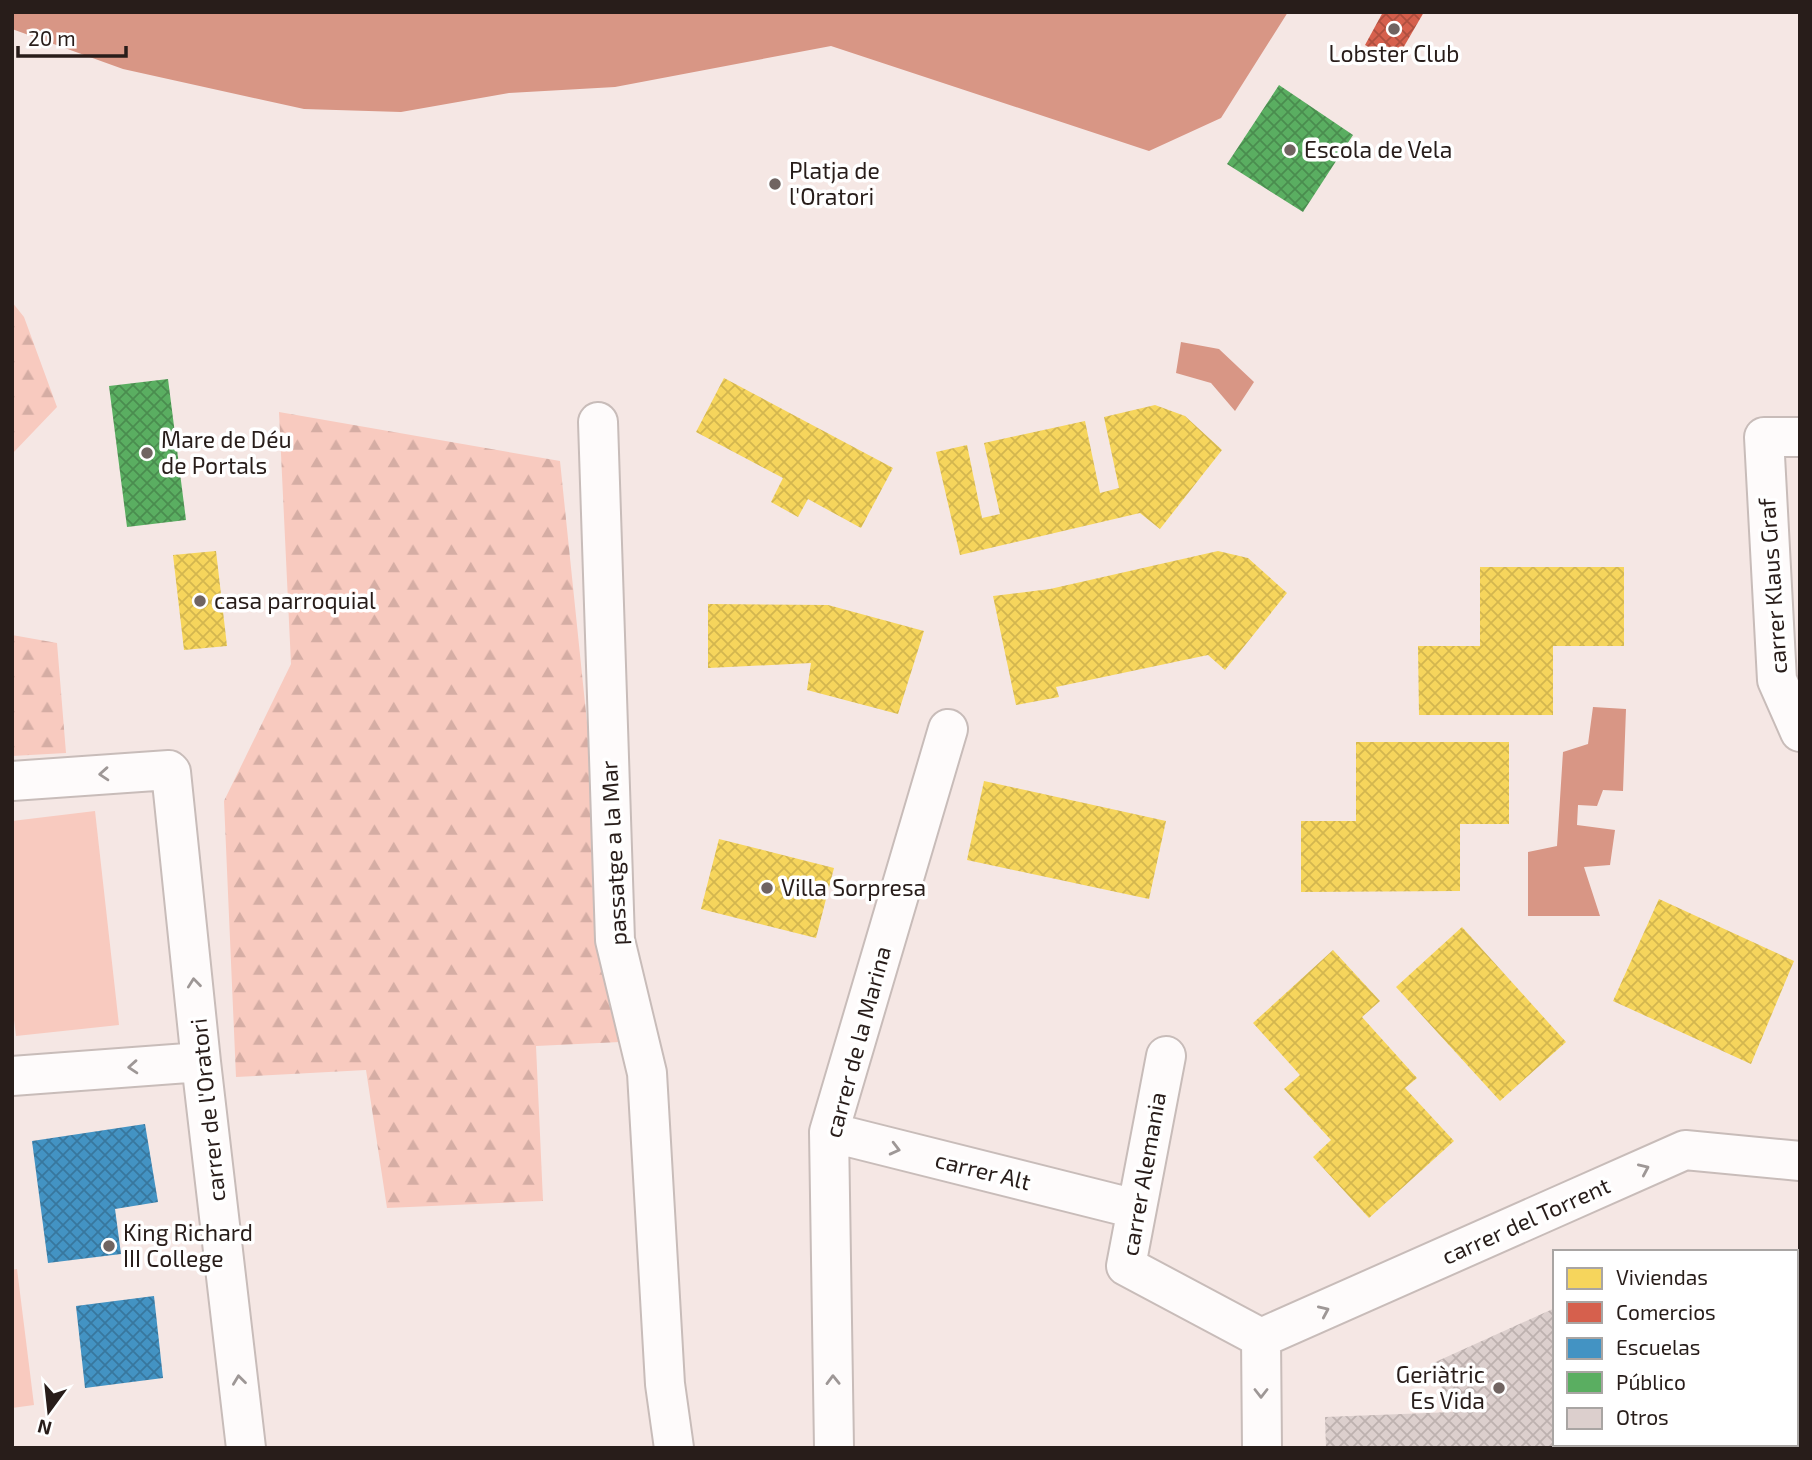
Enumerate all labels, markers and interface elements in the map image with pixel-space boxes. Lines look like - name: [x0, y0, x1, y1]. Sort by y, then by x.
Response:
- scale bar: [18, 14, 126, 58]
- marker: Lobster Club: [1386, 21, 1402, 37]
- text: 20 m: [28, 25, 76, 50]
- place label: Lobster Club: [1329, 39, 1459, 67]
- place label: Escola de Vela: [1304, 135, 1452, 163]
- marker: Escola de Vela: [1282, 142, 1298, 158]
- place label: Platja de l'Oratori: [789, 156, 880, 210]
- marker: Platja de l'Oratori: [767, 176, 783, 192]
- place label: Mare de Déu de Portals: [161, 425, 292, 479]
- marker: Mare de Déu de Portals: [139, 445, 155, 461]
- street label: carrer Klaus Graf: [1752, 496, 1792, 675]
- place label: casa parroquial: [214, 586, 376, 614]
- marker: casa parroquial: [192, 593, 208, 609]
- street label: passatge a la Mar: [594, 760, 632, 946]
- one-way arrow: [99, 767, 110, 782]
- place label: Villa Sorpresa: [781, 873, 926, 901]
- marker: Villa Sorpresa: [759, 880, 775, 896]
- street label: carrer de la Marina: [818, 943, 896, 1141]
- one-way arrow: [187, 978, 202, 989]
- street label: carrer de l'Oratori: [183, 1017, 231, 1203]
- one-way arrow: [128, 1059, 139, 1074]
- street label: carrer Alemania: [1115, 1090, 1171, 1258]
- one-way arrow: [889, 1141, 901, 1155]
- street label: carrer Alt: [933, 1145, 1034, 1195]
- one-way arrow: [1636, 1163, 1649, 1177]
- street label: carrer del Torrent: [1437, 1170, 1614, 1270]
- place label: King Richard III College: [123, 1218, 253, 1272]
- marker: King Richard III College: [101, 1238, 117, 1254]
- legend: [1553, 1250, 1798, 1446]
- text: Viviendas: [1616, 1264, 1708, 1289]
- text: Comercios: [1616, 1299, 1716, 1324]
- one-way arrow: [1317, 1305, 1329, 1319]
- text: Escuelas: [1616, 1334, 1700, 1359]
- place label: Geriàtric Es Vida: [1396, 1360, 1485, 1414]
- text: Público: [1616, 1369, 1686, 1394]
- one-way arrow: [231, 1374, 246, 1386]
- one-way arrow: [825, 1374, 841, 1384]
- north arrow: [14, 1376, 84, 1446]
- marker: Geriàtric Es Vida: [1491, 1380, 1507, 1396]
- one-way arrow: [1254, 1388, 1269, 1399]
- text: Otros: [1616, 1404, 1669, 1429]
- text: N: [35, 1415, 54, 1441]

